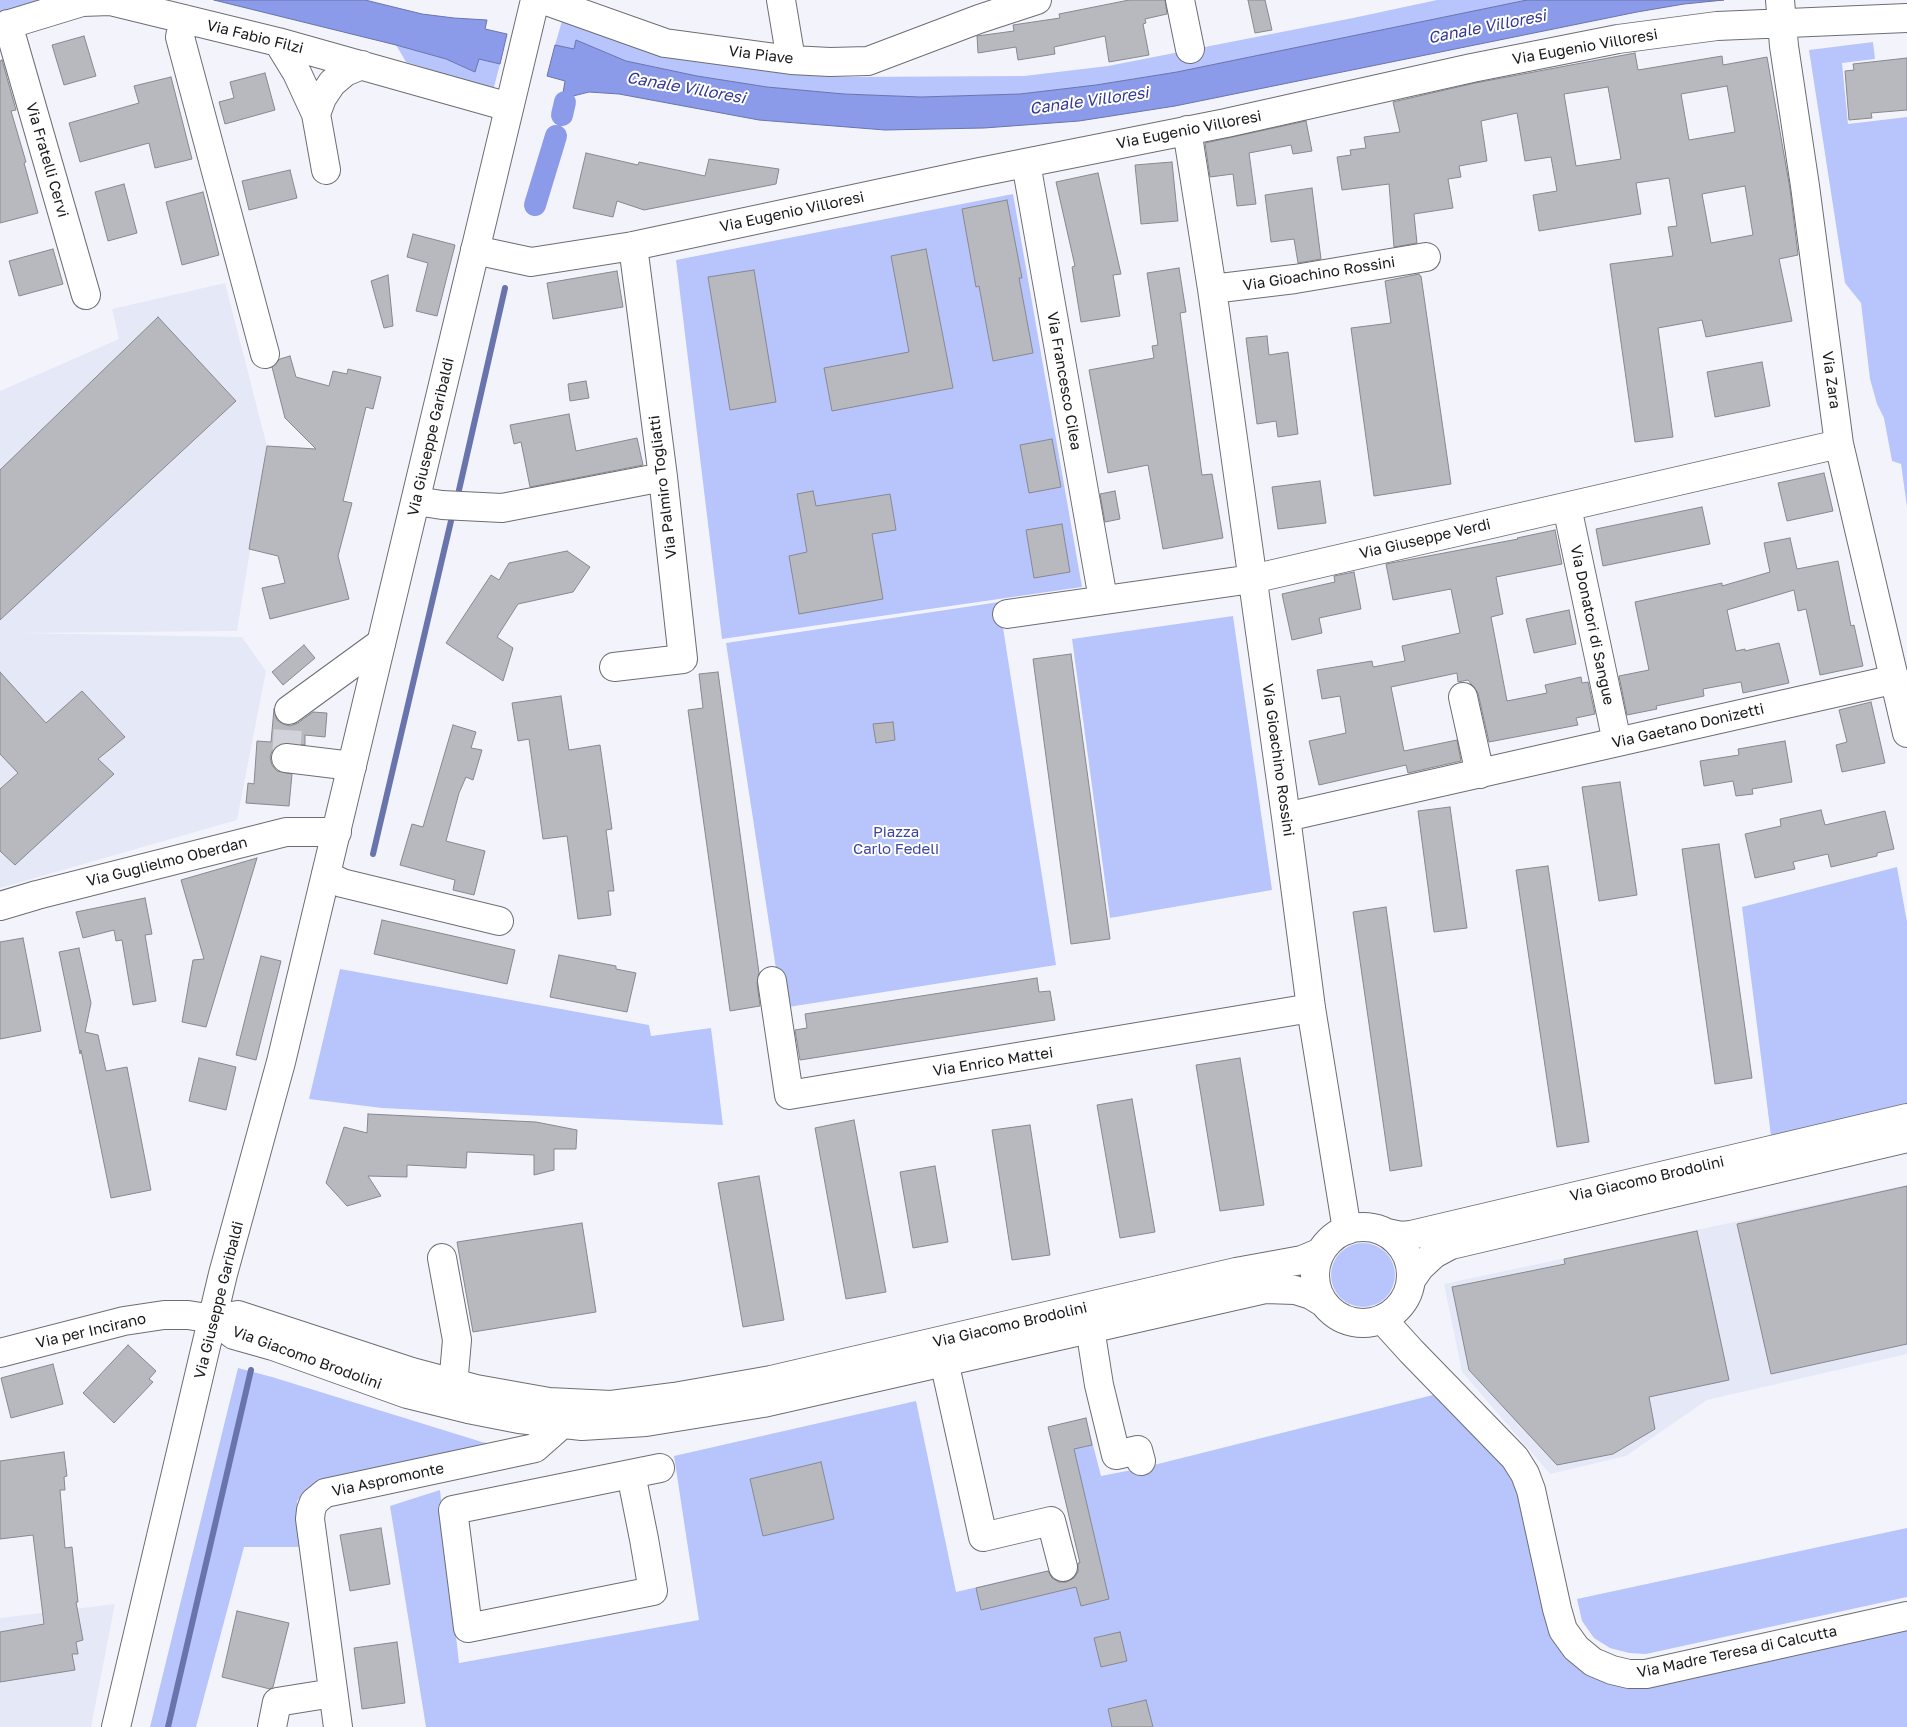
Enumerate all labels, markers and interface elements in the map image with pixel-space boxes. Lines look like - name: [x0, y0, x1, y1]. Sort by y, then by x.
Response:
- water label: Canale Villoresi: [1426, 6, 1548, 48]
- street label: Via Fabio Filzi: [205, 16, 305, 58]
- street label: Via Eugenio Villoresi: [1511, 25, 1659, 69]
- street label: Via Piave: [728, 42, 794, 68]
- water label: Canale Villoresi: [625, 68, 747, 108]
- water label: Canale Villoresi: [1028, 83, 1150, 119]
- street label: Via Fratelli Cervi: [22, 100, 72, 220]
- street label: Via Eugenio Villoresi: [1115, 107, 1263, 153]
- street label: Via Eugenio Villoresi: [718, 188, 866, 236]
- street label: Via Gioachino Rossini: [1242, 253, 1396, 295]
- street label: Via Francesco Cilea: [1043, 310, 1085, 452]
- street label: Via Zara: [1818, 350, 1844, 410]
- street label: Via Giuseppe Garibaldi: [404, 356, 458, 518]
- street label: Via Palmiro Togliatti: [645, 414, 681, 560]
- street label: Via Giuseppe Verdi: [1358, 515, 1492, 563]
- street label: Via Donatori di Sangue: [1566, 543, 1618, 707]
- street label: Via Gioachino Rossini: [1258, 683, 1298, 837]
- street label: Via Gaetano Donizetti: [1610, 700, 1766, 752]
- park label: Piazza Carlo Fedeli: [853, 823, 939, 858]
- street label: Via Guglielmo Oberdan: [85, 833, 249, 891]
- street label: Via Enrico Mattei: [932, 1044, 1054, 1080]
- street label: Via Giacomo Brodolini: [1568, 1153, 1726, 1205]
- street label: Via Giuseppe Garibaldi: [191, 1219, 247, 1381]
- street label: Via Giacomo Brodolini: [931, 1299, 1089, 1351]
- street label: Via per Incirano: [34, 1310, 148, 1352]
- street label: Via Giacomo Brodolini: [230, 1323, 384, 1393]
- street label: Via Aspromonte: [330, 1459, 446, 1501]
- street label: Via Madre Teresa di Calcutta: [1635, 1622, 1839, 1682]

